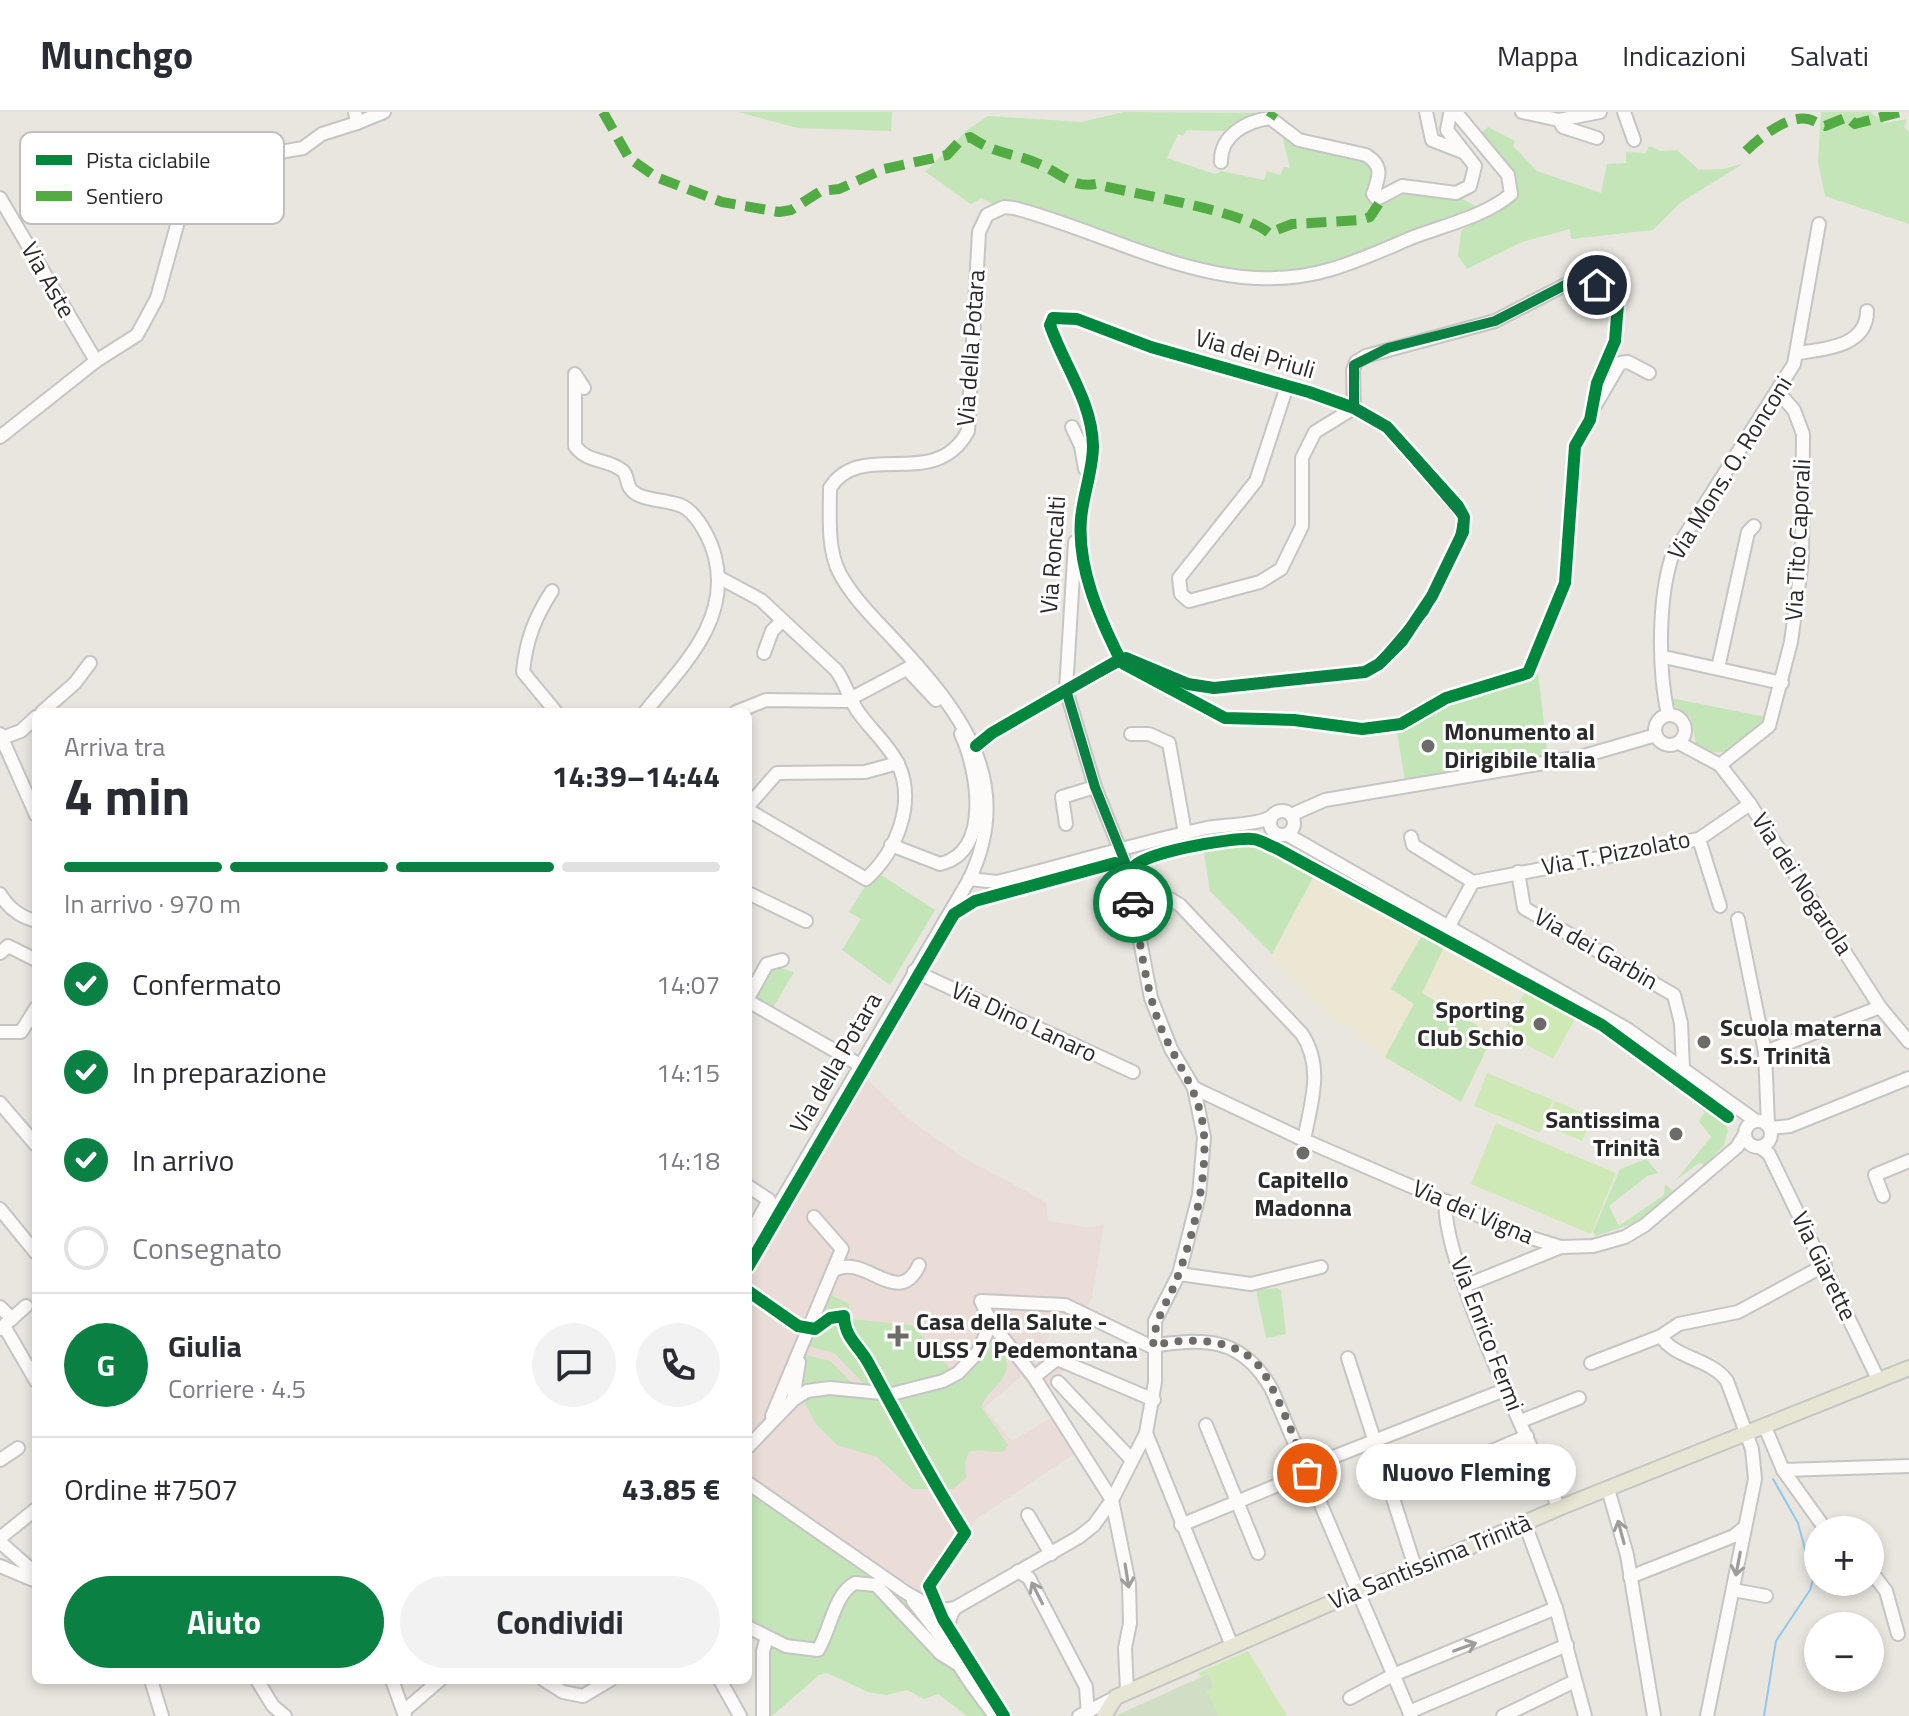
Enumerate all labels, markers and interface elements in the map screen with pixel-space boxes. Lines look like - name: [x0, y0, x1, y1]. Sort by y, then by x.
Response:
- text: Munchgo: [40, 26, 193, 84]
- text: Mappa: [1497, 34, 1578, 77]
- text: Indicazioni: [1622, 34, 1746, 77]
- text: Salvati: [1790, 34, 1869, 77]
- legend: [20, 132, 284, 224]
- text: Pista ciclabile: [86, 143, 210, 177]
- text: Sentiero: [86, 179, 163, 213]
- street label: Via Aste: [13, 235, 85, 324]
- pin: [1563, 251, 1631, 319]
- icon: home: [1575, 263, 1619, 307]
- street label: Via della Potara: [947, 268, 993, 428]
- street label: Via dei Priuli: [1191, 319, 1319, 387]
- street label: Via Mons. O. Ronconi: [1658, 368, 1800, 567]
- street label: Via Tito Caporali: [1775, 458, 1819, 622]
- street label: Via Roncalti: [1030, 495, 1074, 615]
- place label: Monumento al Dirigibile Italia: [1444, 713, 1596, 777]
- text: Arriva tra: [64, 727, 165, 766]
- marker: Monumento al Dirigibile Italia: [1419, 737, 1437, 755]
- text: 14:39–14:44: [552, 753, 720, 799]
- text: 4 min: [64, 756, 190, 835]
- street label: Via dei Nogarola: [1743, 805, 1862, 962]
- street label: Via T. Pizzolato: [1538, 820, 1693, 884]
- courier: [1093, 863, 1173, 943]
- icon: car: [1111, 881, 1155, 925]
- text: In arrivo · 970 m: [64, 884, 241, 923]
- street label: Via dei Garbin: [1528, 898, 1665, 998]
- text: Confermato: [132, 961, 282, 1007]
- icon: check: [64, 962, 108, 1006]
- text: 14:07: [656, 965, 720, 1004]
- street label: Via Dino Lanaro: [946, 972, 1103, 1071]
- street label: Via della Potara: [780, 985, 890, 1140]
- place label: Sporting Club Schio: [1417, 991, 1524, 1055]
- place label: Scuola materna S.S. Trinità: [1720, 1009, 1882, 1073]
- marker: Sporting Club Schio: [1531, 1015, 1549, 1033]
- marker: Scuola materna S.S. Trinità: [1695, 1033, 1713, 1051]
- text: In preparazione: [132, 1049, 327, 1095]
- icon: check: [64, 1050, 108, 1094]
- text: 14:15: [656, 1053, 720, 1092]
- place label: Santissima Trinità: [1545, 1101, 1660, 1165]
- marker: Santissima Trinità: [1667, 1125, 1685, 1143]
- text: In arrivo: [132, 1137, 234, 1183]
- icon: check: [64, 1138, 108, 1182]
- text: 14:18: [656, 1141, 720, 1180]
- marker: Capitello Madonna: [1294, 1144, 1312, 1162]
- place label: Capitello Madonna: [1254, 1161, 1352, 1225]
- street label: Via dei Vigna: [1407, 1169, 1540, 1253]
- street label: Via Giarette: [1783, 1205, 1867, 1326]
- text: Consegnato: [132, 1225, 282, 1271]
- street label: Via Enrico Fermi: [1442, 1251, 1534, 1416]
- place label: Casa della Salute - ULSS 7 Pedemontana: [916, 1303, 1138, 1367]
- text: Giulia: [168, 1323, 242, 1369]
- button: chat: [532, 1323, 616, 1407]
- button: phone: [636, 1323, 720, 1407]
- marker: Casa della Salute - ULSS 7 Pedemontana: [887, 1325, 909, 1347]
- text: G: [97, 1342, 115, 1388]
- text: Corriere · 4.5: [168, 1369, 306, 1408]
- pin: [1273, 1439, 1341, 1507]
- callout: Nuovo Fleming: [1355, 1445, 1575, 1501]
- icon: bag: [1285, 1451, 1329, 1495]
- text: Nuovo Fleming: [1381, 1452, 1551, 1491]
- text: Ordine #7507: [64, 1466, 238, 1512]
- text: 43.85 €: [622, 1466, 720, 1512]
- street label: Via Santissima Trinità: [1323, 1504, 1536, 1618]
- map controls: [1804, 1516, 1884, 1692]
- button: +: [1804, 1516, 1884, 1596]
- one-way arrow: [1613, 1520, 1628, 1546]
- one-way arrow: [1729, 1551, 1744, 1577]
- one-way arrow: [1121, 1563, 1136, 1589]
- button: Aiuto: [64, 1576, 384, 1668]
- button: Condividi: [400, 1576, 720, 1668]
- one-way arrow: [1028, 1581, 1044, 1605]
- button: −: [1804, 1612, 1884, 1692]
- one-way arrow: [1452, 1639, 1477, 1653]

